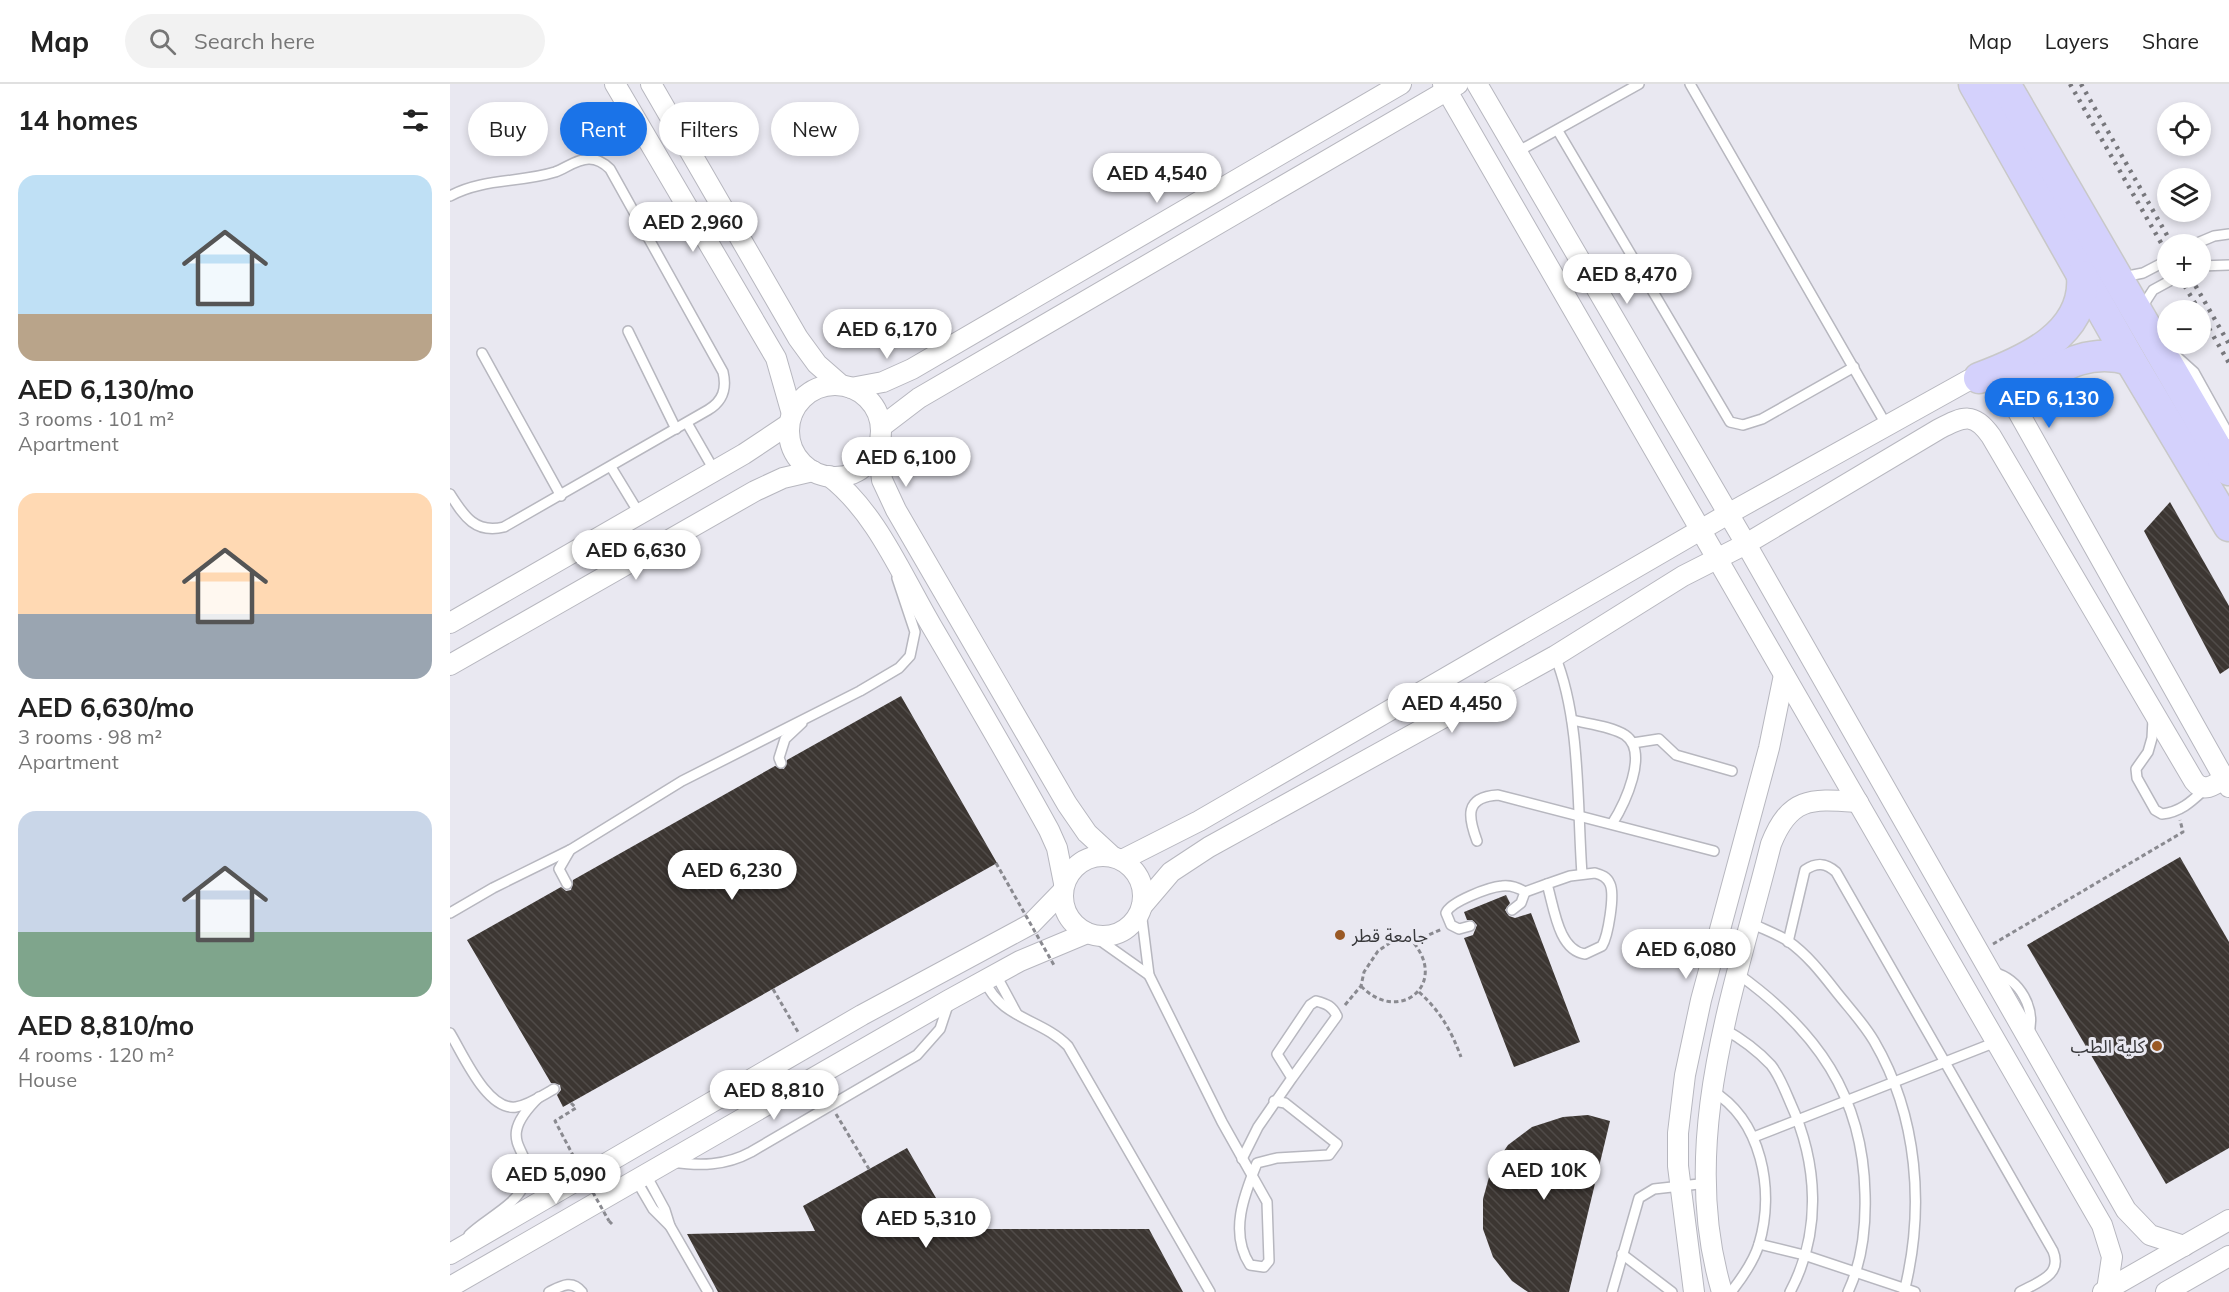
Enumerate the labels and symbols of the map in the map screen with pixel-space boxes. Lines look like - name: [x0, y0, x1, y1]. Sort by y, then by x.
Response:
- pin: AED 4,540: [1088, 153, 1226, 204]
- pin: AED 2,960: [624, 202, 762, 253]
- pin: AED 8,470: [1558, 254, 1696, 305]
- pin: AED 6,170: [818, 309, 956, 360]
- pin: AED 6,130: [1980, 378, 2118, 429]
- pin: AED 6,100: [837, 437, 975, 488]
- pin: AED 6,630: [567, 530, 705, 581]
- pin: AED 4,450: [1383, 683, 1521, 734]
- pin: AED 6,230: [663, 850, 801, 901]
- place label: جامعة قطر: [1351, 924, 1428, 947]
- marker: جامعة قطر: [1333, 928, 1347, 942]
- pin: AED 6,080: [1617, 929, 1755, 980]
- place label: كلية الطب: [2071, 1035, 2146, 1058]
- marker: كلية الطب: [2150, 1039, 2164, 1053]
- pin: AED 8,810: [705, 1070, 843, 1121]
- pin: AED 10K: [1489, 1150, 1599, 1201]
- pin: AED 5,090: [487, 1154, 625, 1205]
- pin: AED 5,310: [857, 1198, 995, 1249]

